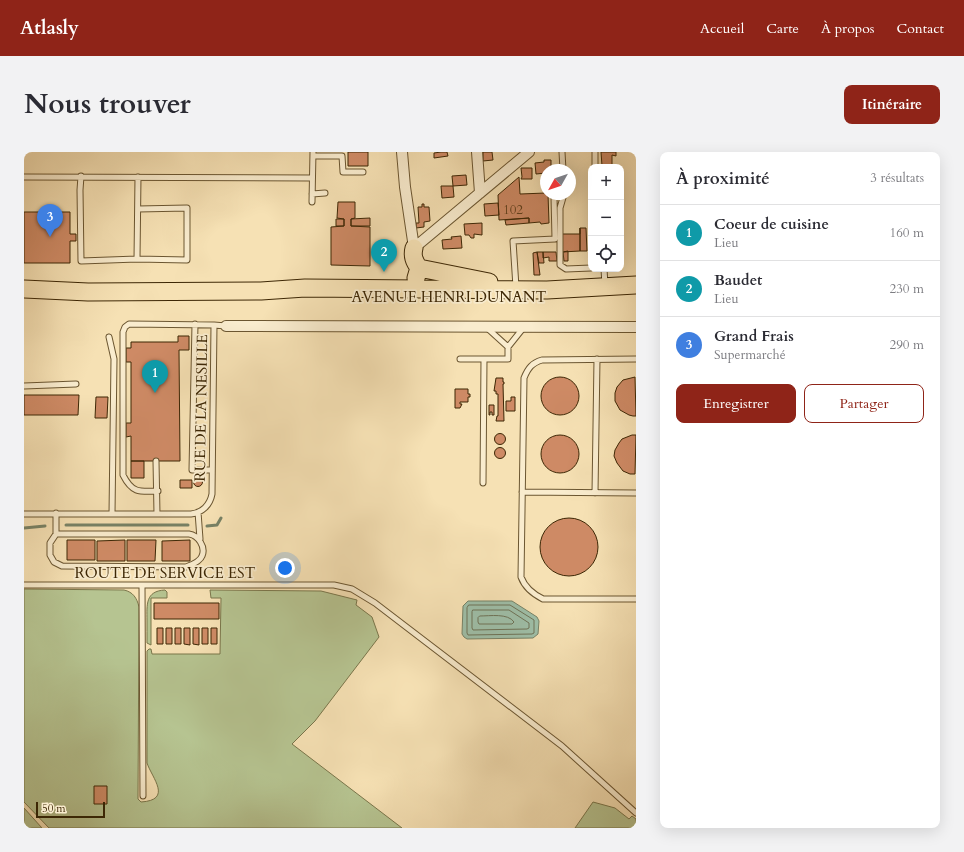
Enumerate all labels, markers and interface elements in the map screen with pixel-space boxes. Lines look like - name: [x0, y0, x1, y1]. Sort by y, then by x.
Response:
- text: Atlasly: [20, 15, 79, 41]
- text: Accueil: [700, 19, 744, 38]
- text: Carte: [766, 19, 799, 38]
- text: À propos: [821, 19, 874, 38]
- text: Contact: [896, 19, 944, 38]
- text: Nous trouver: [24, 85, 191, 123]
- button: Itinéraire: [844, 85, 940, 124]
- north arrow: [540, 164, 576, 200]
- map controls: [588, 164, 624, 272]
- button: +: [588, 164, 624, 200]
- text: À proximité: [676, 167, 770, 190]
- text: 3 résultats: [870, 169, 924, 187]
- button: −: [588, 200, 624, 236]
- house number: 102: [503, 201, 523, 219]
- pin: 3: [37, 204, 63, 237]
- text: Coeur de cuisine: [714, 214, 829, 234]
- text: 1: [686, 224, 692, 242]
- text: 160 m: [890, 224, 924, 242]
- text: Lieu: [714, 234, 739, 252]
- button: locate: [588, 236, 624, 272]
- pin: 2: [371, 239, 397, 272]
- text: Baudet: [714, 270, 762, 290]
- text: 2: [686, 280, 692, 298]
- text: 230 m: [890, 280, 924, 298]
- street label: AVENUE HENRI DUNANT: [351, 287, 547, 307]
- text: Lieu: [714, 290, 739, 308]
- text: Grand Frais: [714, 326, 794, 346]
- street label: RUE DE LA NESILLE: [190, 334, 212, 482]
- text: 3: [686, 336, 692, 354]
- text: 290 m: [890, 336, 924, 354]
- text: Supermarché: [714, 346, 786, 364]
- pin: 1: [142, 360, 168, 393]
- button: Enregistrer: [676, 384, 796, 423]
- button: Partager: [804, 384, 924, 423]
- your location: [275, 558, 295, 578]
- street label: ROUTE DE SERVICE EST: [74, 563, 256, 583]
- scale bar: [36, 800, 105, 819]
- text: 50 m: [42, 801, 66, 816]

